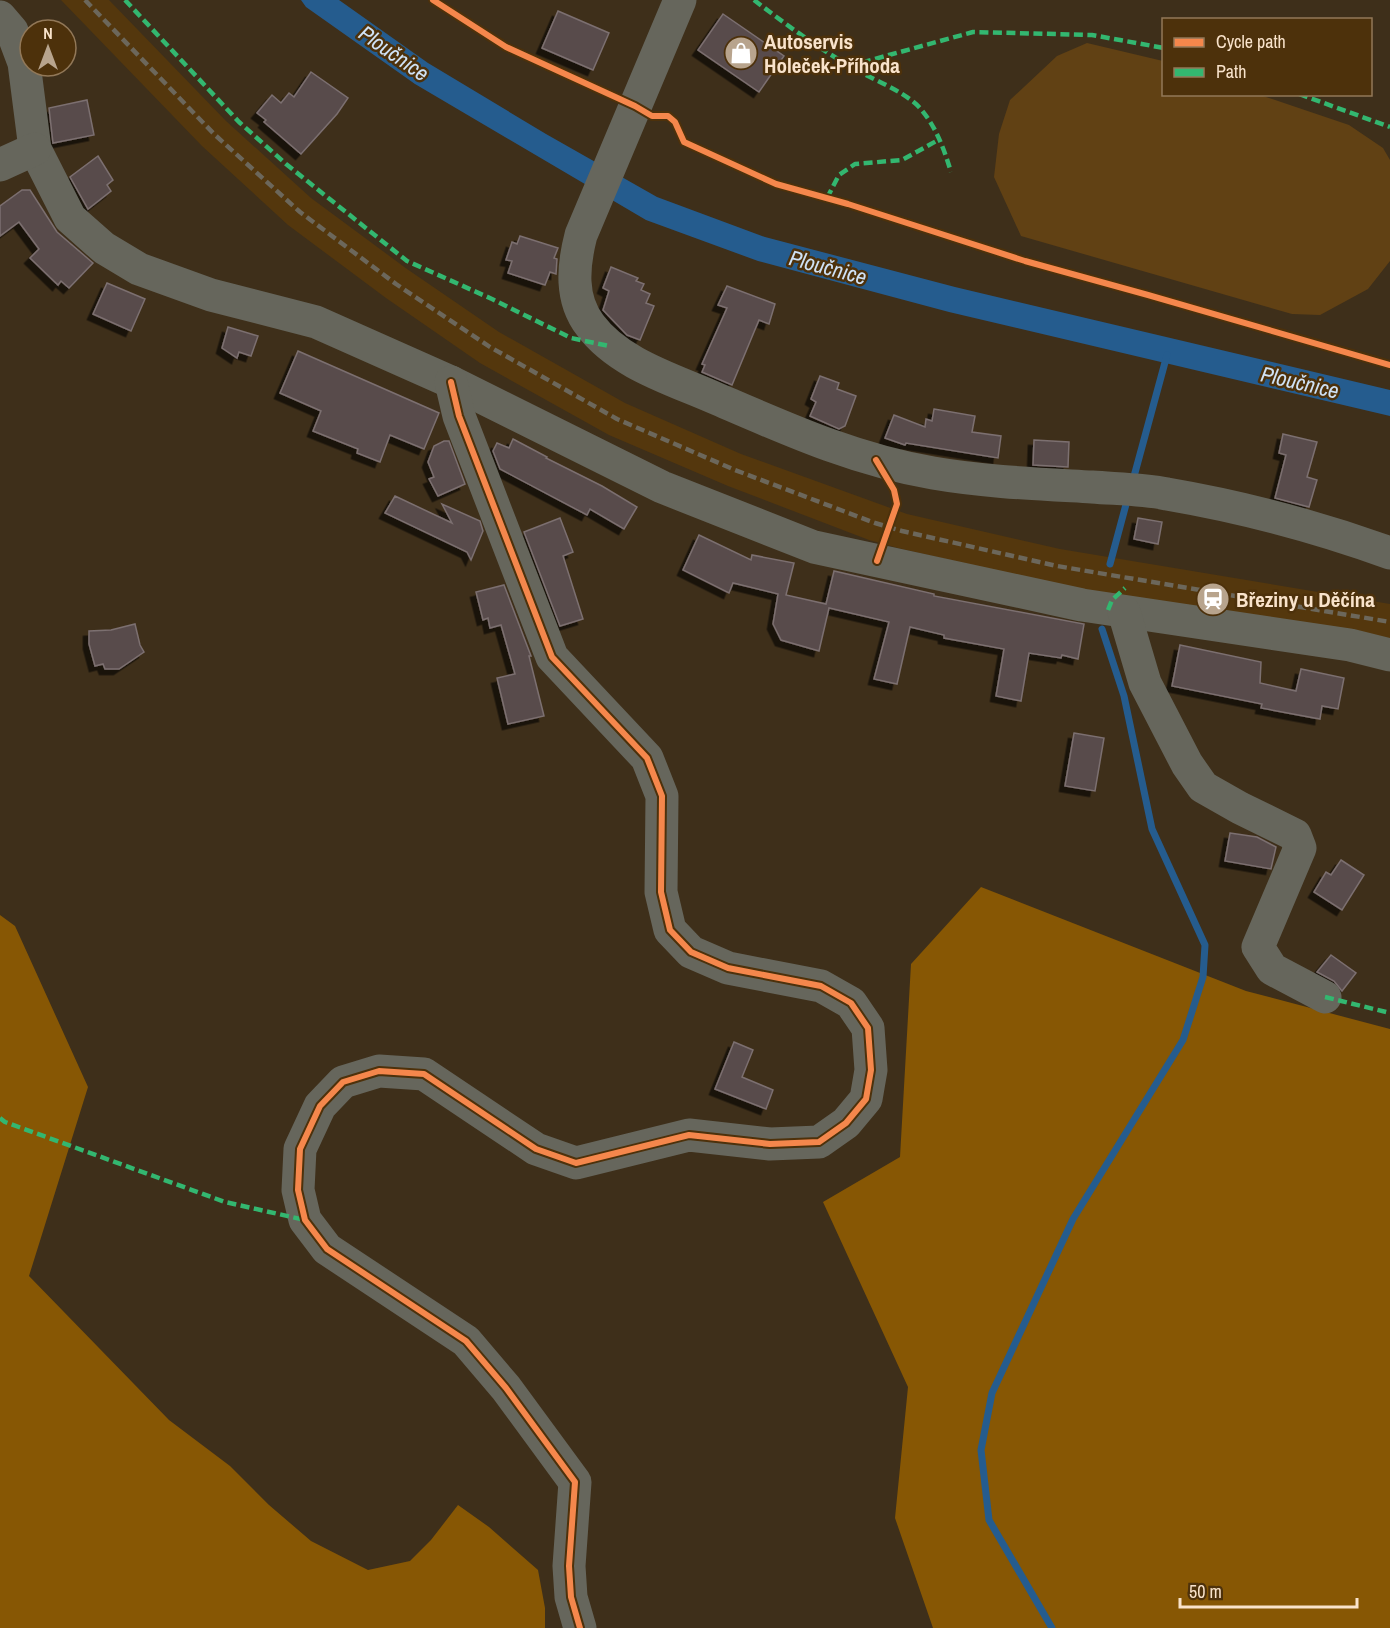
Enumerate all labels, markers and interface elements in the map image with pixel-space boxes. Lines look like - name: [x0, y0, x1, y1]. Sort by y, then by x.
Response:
- north arrow: [18, 18, 78, 78]
- water label: Ploučnice: [353, 18, 435, 88]
- legend: [1162, 18, 1372, 96]
- text: N: [43, 22, 53, 44]
- place label: Autoservis Holeček-Příhoda: [764, 27, 900, 80]
- text: Cycle path: [1216, 29, 1286, 54]
- shop icon: Autoservis Holeček-Příhoda: [723, 35, 759, 71]
- text: Path: [1216, 59, 1246, 84]
- water label: Ploučnice: [786, 242, 870, 292]
- water label: Ploučnice: [1258, 358, 1342, 406]
- station icon: Březiny u Děčína: [1195, 581, 1231, 617]
- place label: Březiny u Děčína: [1236, 585, 1375, 614]
- scale bar: [1180, 1571, 1357, 1609]
- text: 50 m: [1189, 1579, 1222, 1604]

